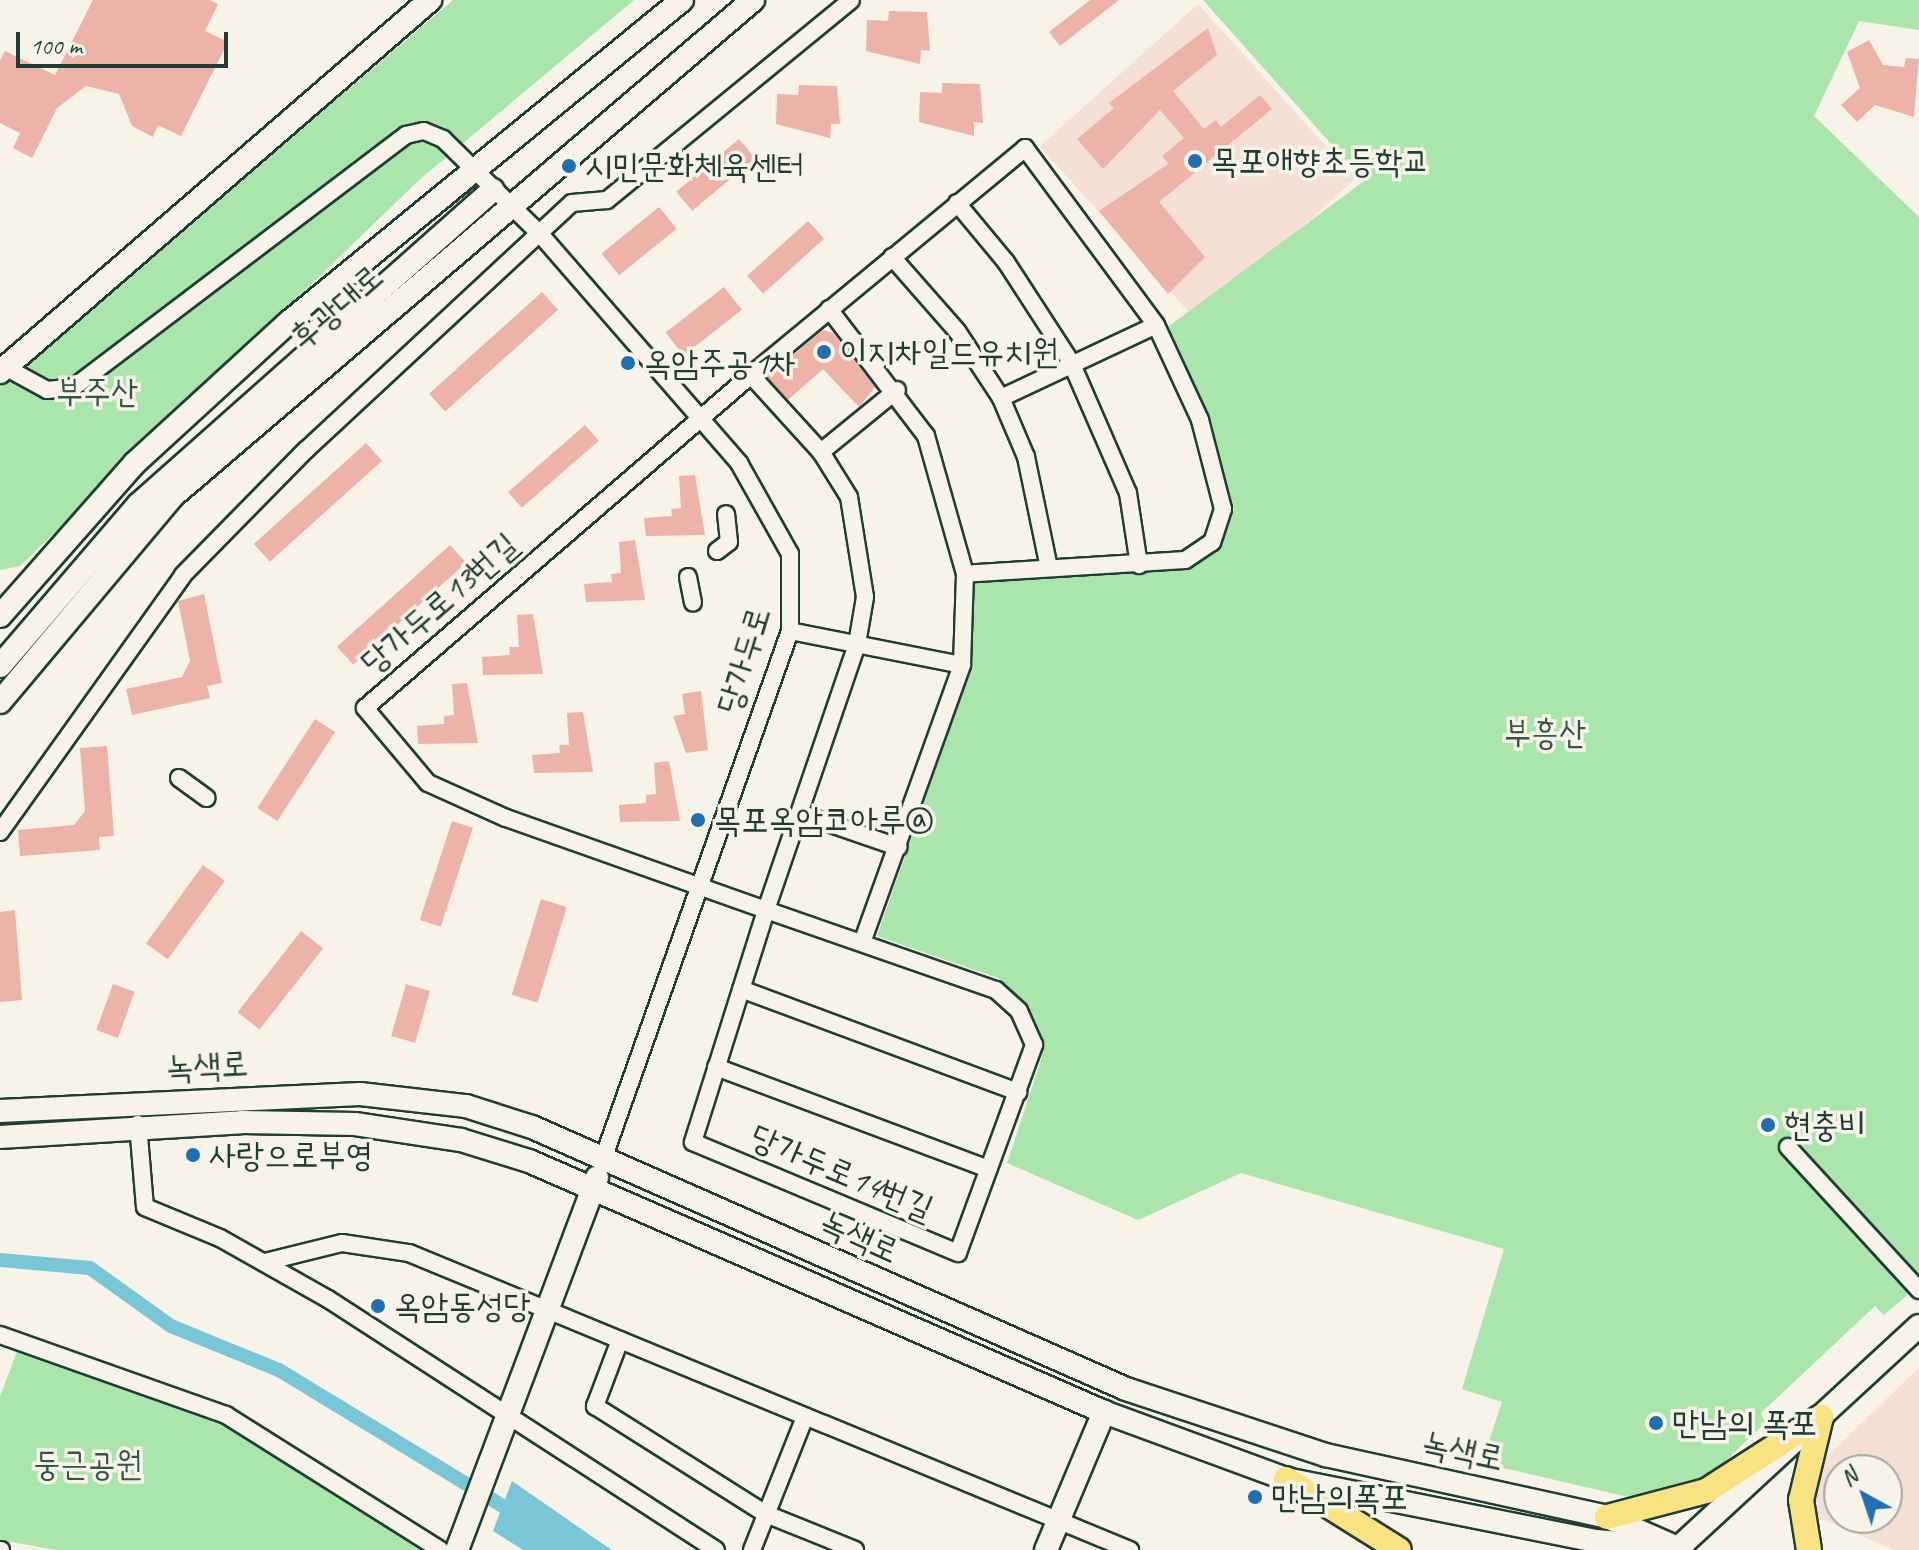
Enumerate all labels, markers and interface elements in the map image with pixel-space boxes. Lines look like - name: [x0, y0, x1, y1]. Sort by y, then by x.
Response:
- scale bar: [20, 16, 232, 66]
- text: 100 m: [30, 31, 82, 61]
- place label: 목포애향초등학교: [1211, 141, 1430, 181]
- place label: 시민문화체육센터: [585, 146, 804, 186]
- marker: 목포애향초등학교: [1186, 152, 1204, 170]
- marker: 시민문화체육센터: [560, 157, 578, 175]
- street label: 후광대로: [281, 256, 391, 358]
- place label: 이지차일드유치원: [840, 332, 1059, 372]
- place label: 옥암주공1차: [644, 343, 796, 383]
- marker: 이지차일드유치원: [815, 343, 833, 361]
- marker: 옥암주공1차: [619, 354, 637, 372]
- park label: 부주산: [56, 372, 138, 412]
- street label: 당가두로13번길: [352, 524, 526, 682]
- street label: 당가두로: [707, 602, 779, 718]
- park label: 부흥산: [1504, 713, 1586, 753]
- place label: 목포옥암코아루ⓐ: [714, 800, 933, 840]
- marker: 목포옥암코아루ⓐ: [689, 811, 707, 829]
- street label: 녹색로: [165, 1042, 249, 1088]
- place label: 현충비: [1784, 1105, 1866, 1145]
- street label: 당가두로14번길: [744, 1115, 940, 1229]
- marker: 현충비: [1759, 1116, 1777, 1134]
- place label: 사랑으로부영: [209, 1135, 373, 1175]
- marker: 사랑으로부영: [184, 1146, 202, 1164]
- street label: 녹색로: [814, 1201, 906, 1271]
- place label: 옥암동성당: [394, 1286, 531, 1326]
- marker: 옥암동성당: [369, 1297, 387, 1315]
- place label: 만남의 폭포: [1672, 1403, 1817, 1443]
- marker: 만남의 폭포: [1647, 1414, 1665, 1432]
- street label: 녹색로: [1419, 1422, 1507, 1478]
- park label: 둥근공원: [33, 1444, 143, 1484]
- north arrow: [1823, 1454, 1903, 1534]
- text: N: [1835, 1462, 1863, 1492]
- place label: 만남의폭포: [1271, 1477, 1408, 1517]
- marker: 만남의폭포: [1246, 1488, 1264, 1506]

